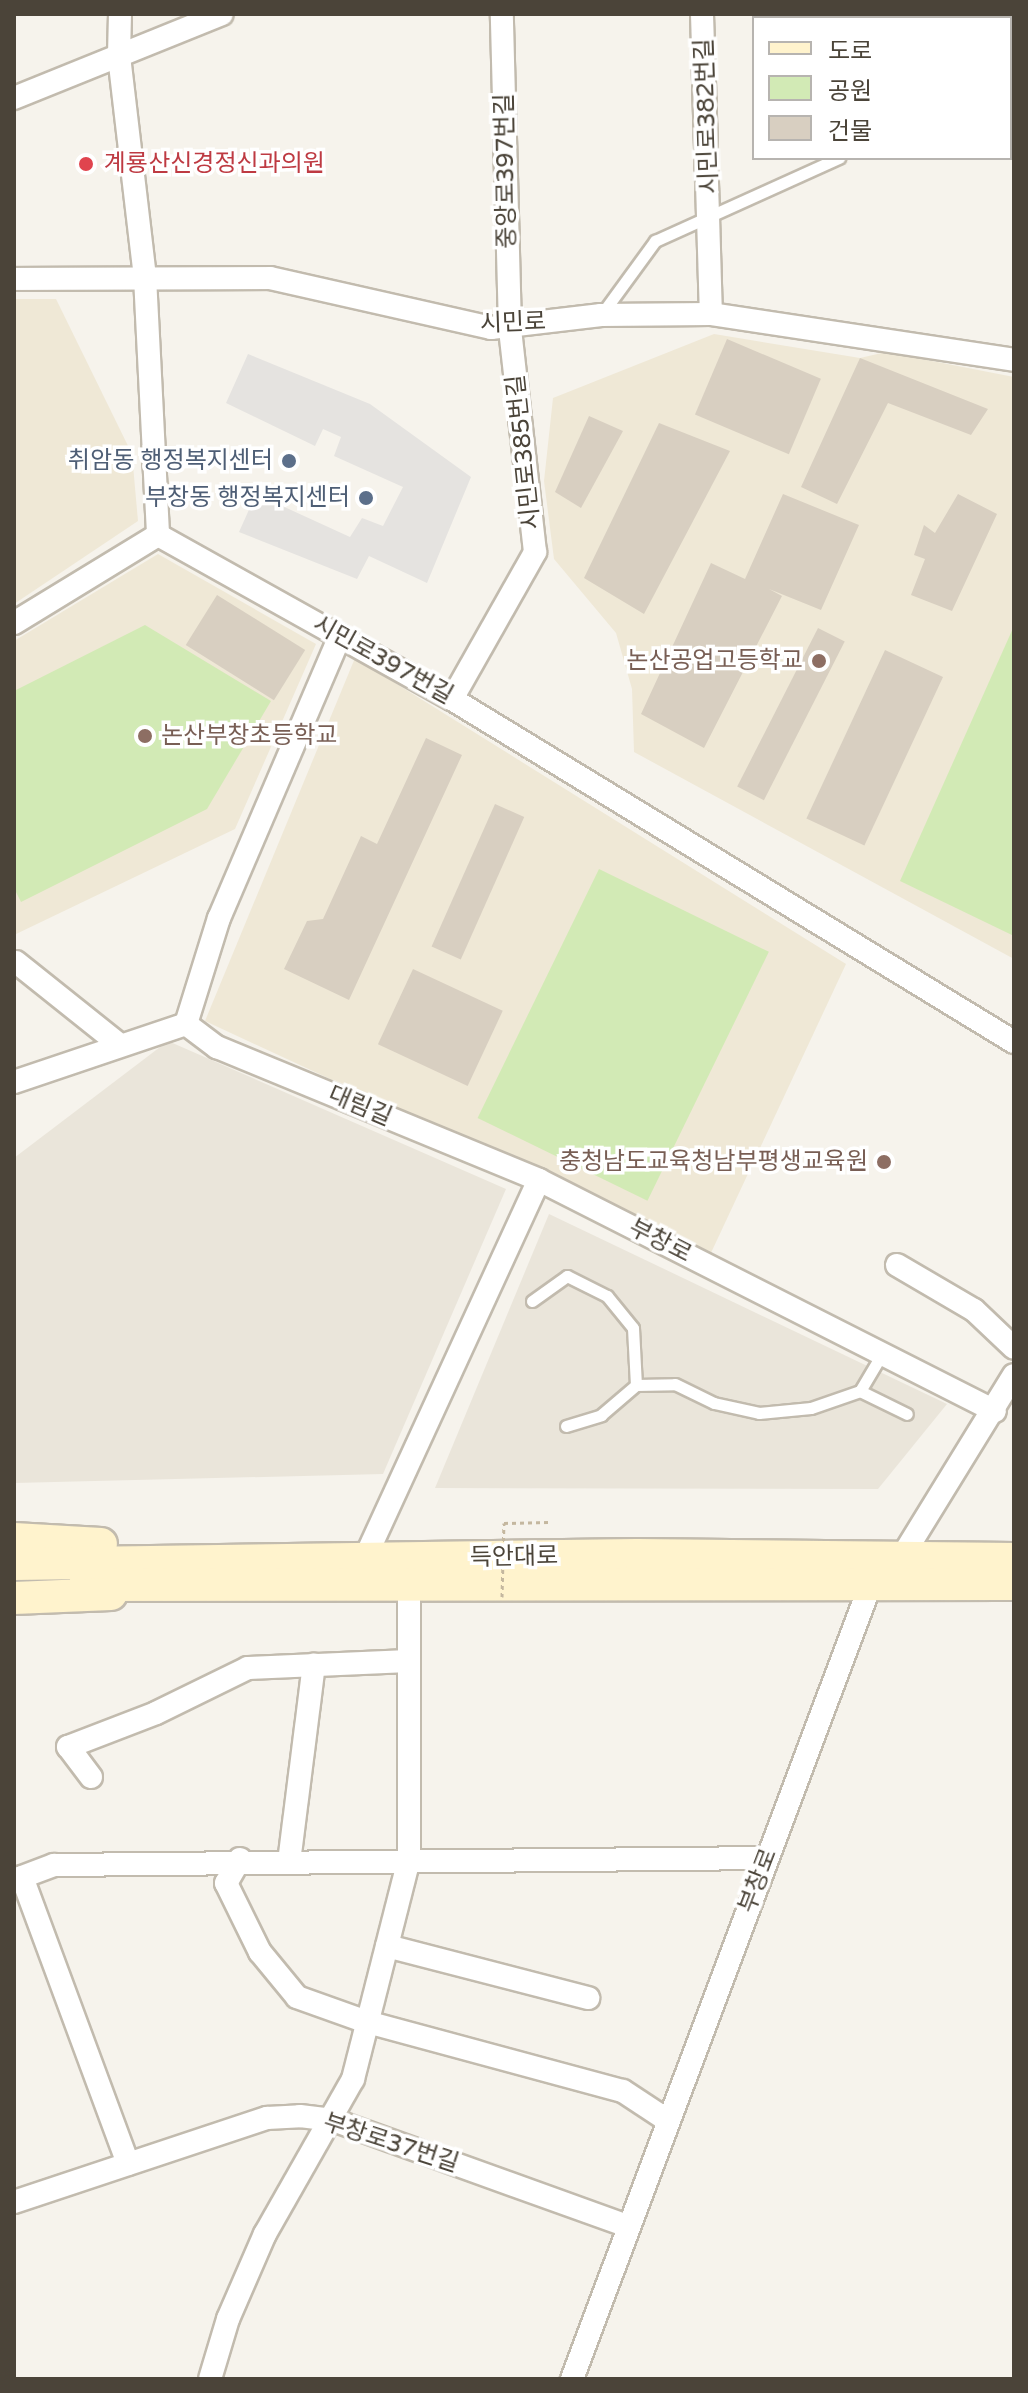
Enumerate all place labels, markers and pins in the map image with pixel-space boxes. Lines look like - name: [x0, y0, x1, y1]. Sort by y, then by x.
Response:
- place label: 계룡산신경정신과의원: [104, 150, 325, 178]
- marker: 계룡산신경정신과의원: [75, 153, 97, 175]
- place label: 취암동 행정복지센터: [68, 447, 273, 475]
- marker: 취암동 행정복지센터: [280, 452, 298, 470]
- place label: 부창동 행정복지센터: [145, 484, 350, 512]
- marker: 부창동 행정복지센터: [357, 489, 375, 507]
- place label: 논산공업고등학교: [626, 647, 803, 675]
- marker: 논산공업고등학교: [810, 652, 828, 670]
- place label: 논산부창초등학교: [161, 722, 338, 750]
- marker: 논산부창초등학교: [136, 727, 154, 745]
- place label: 충청남도교육청남부평생교육원: [559, 1148, 868, 1176]
- marker: 충청남도교육청남부평생교육원: [875, 1153, 893, 1171]

